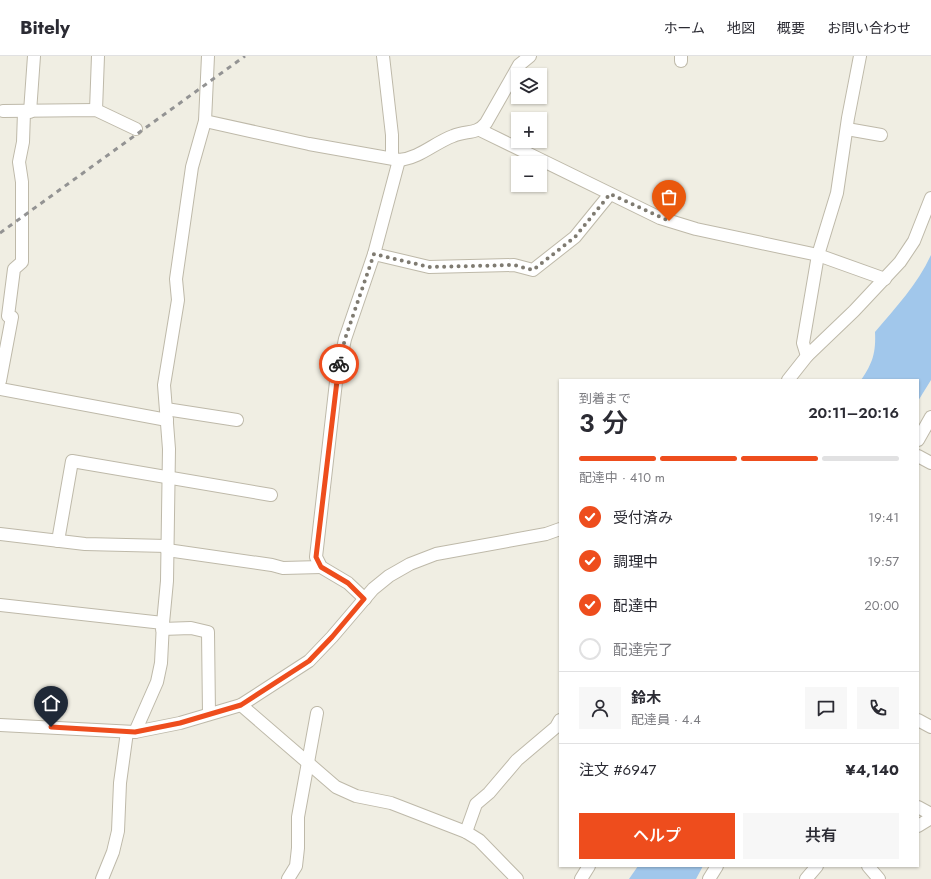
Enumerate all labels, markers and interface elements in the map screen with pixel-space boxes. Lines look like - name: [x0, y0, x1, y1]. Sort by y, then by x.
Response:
- text: Bitely: [20, 14, 70, 41]
- text: ホーム: [663, 18, 705, 38]
- text: 地図: [727, 18, 755, 38]
- text: 概要: [777, 18, 805, 38]
- text: お問い合わせ: [827, 18, 911, 38]
- map controls: [511, 68, 547, 192]
- button: layers: [511, 68, 547, 104]
- button: +: [511, 112, 547, 148]
- button: −: [511, 156, 547, 192]
- pin: [652, 180, 686, 221]
- icon: bag: [658, 186, 680, 208]
- courier: [319, 344, 359, 384]
- icon: bike: [328, 353, 350, 375]
- text: 到着まで: [579, 389, 631, 408]
- text: 20:11–20:16: [808, 402, 899, 424]
- text: 3 分: [579, 404, 628, 442]
- text: 配達中 · 410 m: [579, 468, 665, 487]
- icon: check: [579, 506, 601, 528]
- text: 受付済み: [613, 507, 673, 529]
- text: 19:41: [868, 508, 899, 527]
- icon: check: [579, 550, 601, 572]
- text: 調理中: [613, 551, 658, 573]
- text: 19:57: [868, 552, 899, 571]
- icon: check: [579, 594, 601, 616]
- text: 配達中: [613, 595, 658, 617]
- text: 20:00: [864, 596, 899, 615]
- text: 配達完了: [613, 639, 673, 661]
- pin: [34, 686, 68, 727]
- button: person: [579, 687, 621, 729]
- text: 鈴木: [631, 687, 661, 709]
- button: chat: [805, 687, 847, 729]
- button: phone: [857, 687, 899, 729]
- icon: home: [40, 692, 62, 714]
- text: 配達員 · 4.4: [631, 710, 701, 729]
- text: 注文 #6947: [579, 759, 656, 781]
- text: ¥4,140: [846, 759, 899, 781]
- button: ヘルプ: [579, 813, 735, 859]
- button: 共有: [743, 813, 899, 859]

